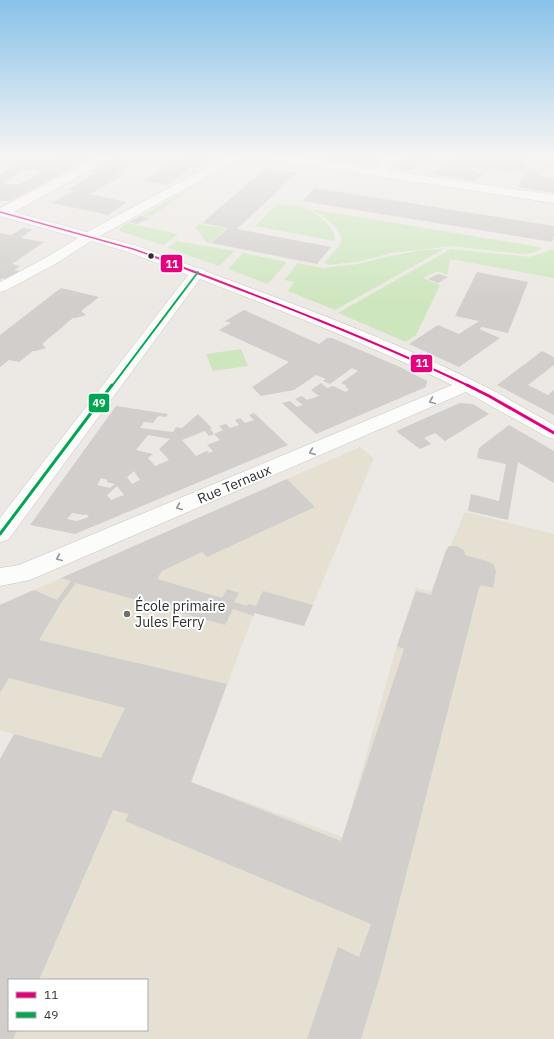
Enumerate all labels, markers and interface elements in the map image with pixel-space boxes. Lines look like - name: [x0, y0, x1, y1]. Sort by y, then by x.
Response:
- unlabelled marker: [146, 251, 156, 261]
- line badge: 11: [160, 254, 183, 273]
- text: 11: [165, 257, 179, 271]
- line badge: 11: [410, 354, 433, 373]
- text: 11: [415, 356, 429, 370]
- line badge: 49: [88, 393, 110, 413]
- text: 49: [92, 396, 106, 410]
- one-way arrow: [428, 397, 435, 405]
- one-way arrow: [308, 447, 315, 455]
- street label: Rue Ternaux: [194, 460, 274, 508]
- one-way arrow: [176, 503, 183, 511]
- one-way arrow: [56, 553, 64, 561]
- place label: École primaire Jules Ferry: [135, 596, 226, 631]
- marker: École primaire Jules Ferry: [122, 609, 132, 619]
- legend: [8, 979, 148, 1031]
- text: 11: [44, 987, 58, 1002]
- text: 49: [44, 1007, 58, 1022]

